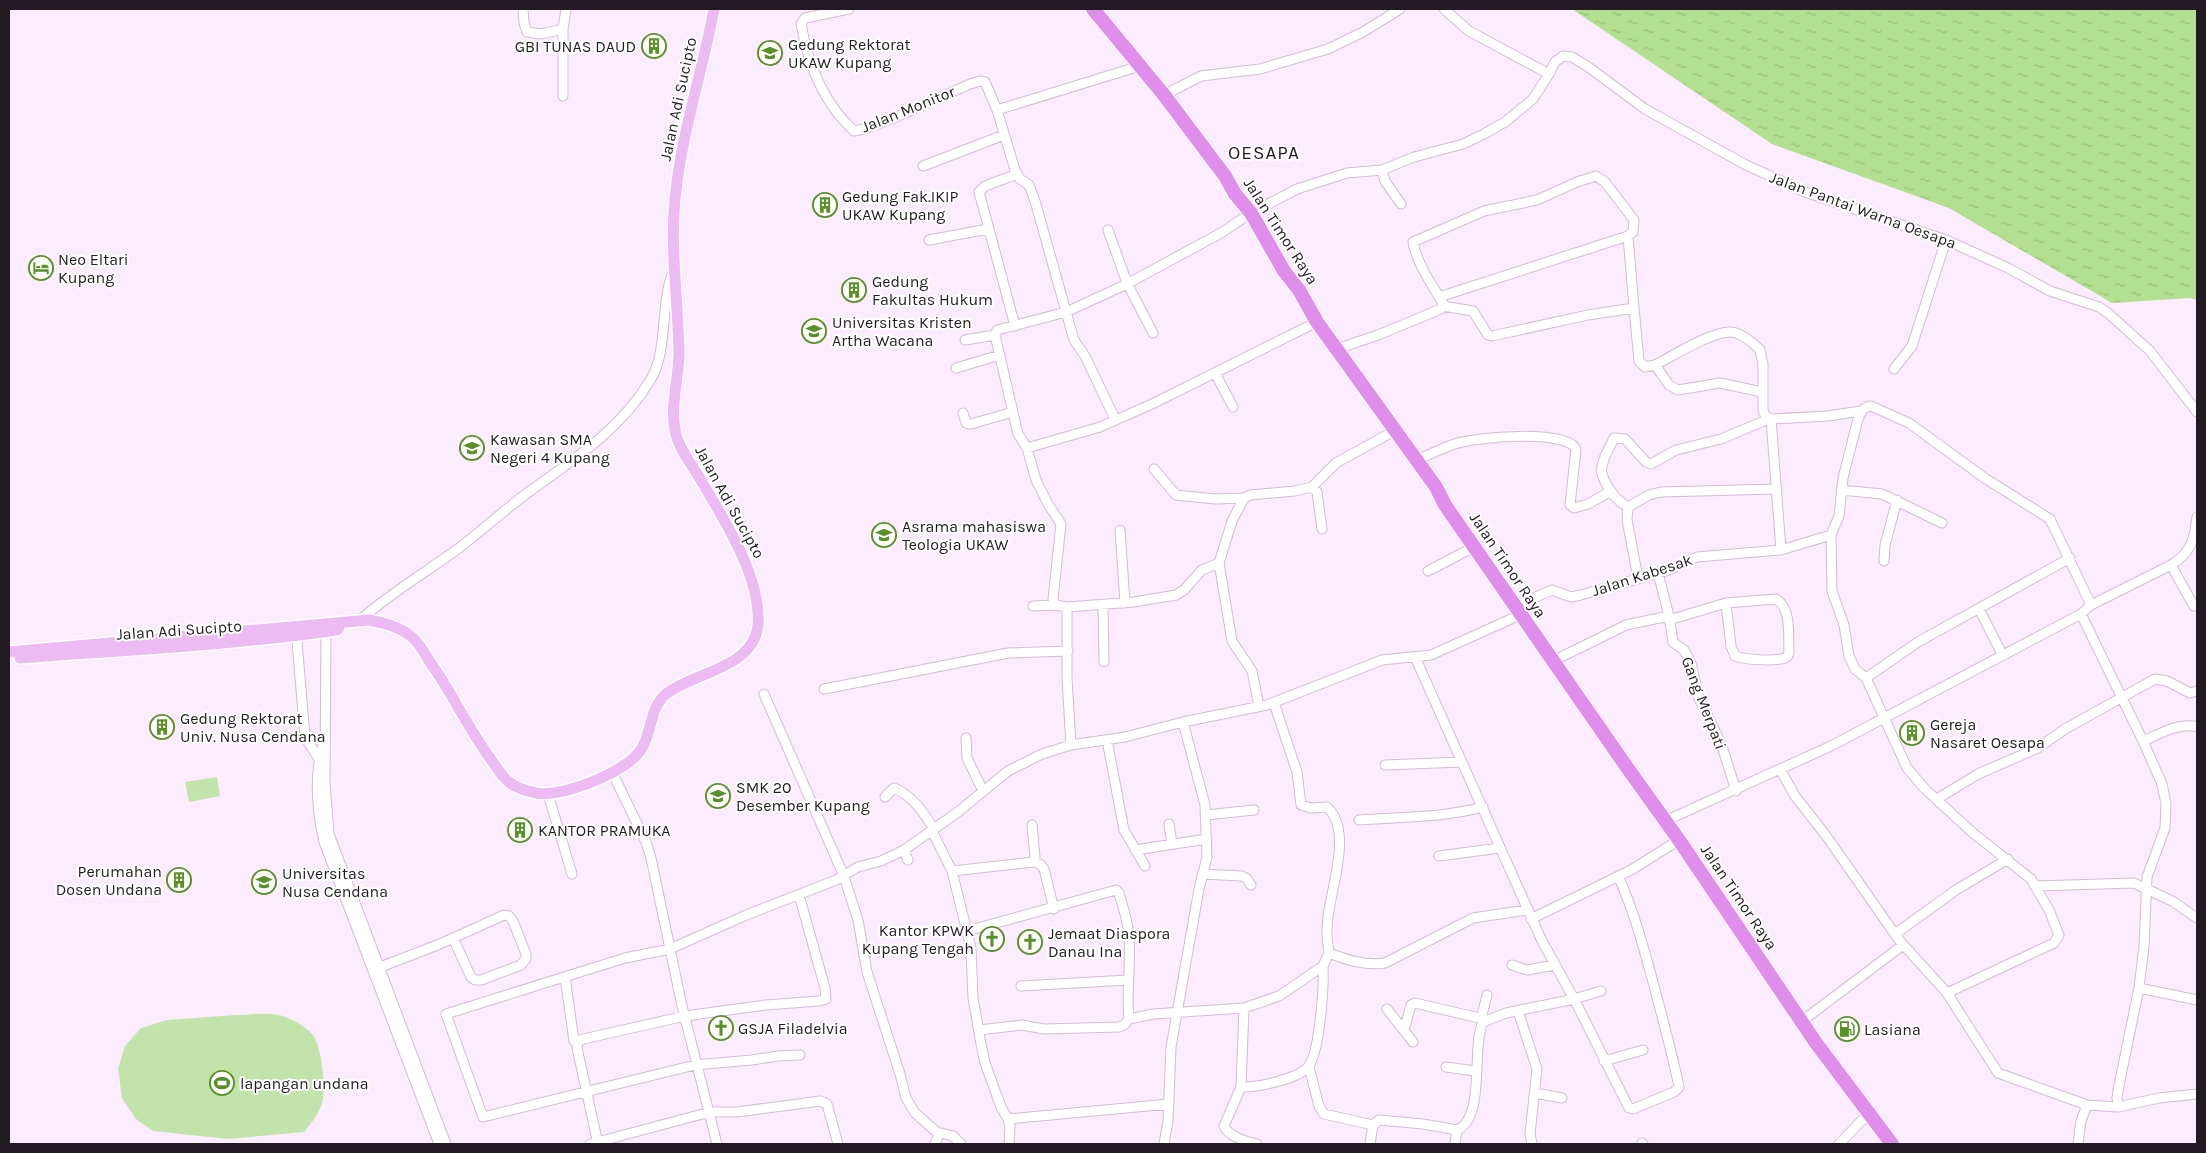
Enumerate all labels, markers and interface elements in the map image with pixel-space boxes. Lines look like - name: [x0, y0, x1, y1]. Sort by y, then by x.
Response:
- building icon: GBI TUNAS DAUD: [641, 33, 667, 59]
- place label: Gedung Rektorat UKAW Kupang: [788, 35, 911, 72]
- street label: Jalan Adi Sucipto: [656, 36, 700, 162]
- place label: GBI TUNAS DAUD: [515, 37, 636, 56]
- school or university icon: Gedung Rektorat UKAW Kupang: [757, 40, 783, 66]
- street label: Jalan Monitor: [858, 82, 958, 136]
- district label: OESAPA: [1228, 142, 1300, 164]
- street label: Jalan Pantai Warna Oesapa: [1767, 167, 1959, 253]
- street label: Jalan Timor Raya: [1240, 174, 1322, 288]
- place label: Gedung Fak.IKIP UKAW Kupang: [842, 187, 959, 224]
- building icon: Gedung Fak.IKIP UKAW Kupang: [812, 192, 838, 218]
- place label: Neo Eltari Kupang: [58, 250, 129, 287]
- hotel icon: Neo Eltari Kupang: [28, 255, 54, 281]
- place label: Gedung Fakultas Hukum: [872, 272, 993, 309]
- building icon: Gedung Fakultas Hukum: [841, 277, 867, 303]
- place label: Universitas Kristen Artha Wacana: [832, 313, 972, 350]
- school or university icon: Universitas Kristen Artha Wacana: [801, 318, 827, 344]
- place label: Kawasan SMA Negeri 4 Kupang: [490, 430, 610, 467]
- school or university icon: Kawasan SMA Negeri 4 Kupang: [459, 435, 485, 461]
- street label: Jalan Adi Sucipto: [691, 442, 769, 562]
- street label: Jalan Timor Raya: [1466, 509, 1550, 621]
- place label: Asrama mahasiswa Teologia UKAW: [902, 517, 1046, 554]
- school or university icon: Asrama mahasiswa Teologia UKAW: [871, 522, 897, 548]
- street label: Jalan Kabesak: [1589, 550, 1695, 600]
- street label: Jalan Adi Sucipto: [116, 616, 242, 644]
- street label: Gang Merpati: [1678, 654, 1730, 752]
- place label: Gedung Rektorat Univ. Nusa Cendana: [180, 709, 326, 746]
- building icon: Gedung Rektorat Univ. Nusa Cendana: [149, 714, 175, 740]
- place label: Gereja Nasaret Oesapa: [1930, 715, 2045, 752]
- building icon: Gereja Nasaret Oesapa: [1899, 720, 1925, 746]
- place label: SMK 20 Desember Kupang: [736, 778, 870, 815]
- school or university icon: SMK 20 Desember Kupang: [705, 783, 731, 809]
- building icon: KANTOR PRAMUKA: [507, 817, 533, 843]
- place label: KANTOR PRAMUKA: [538, 821, 671, 840]
- street label: Jalan Timor Raya: [1697, 841, 1781, 953]
- place label: Perumahan Dosen Undana: [56, 862, 162, 899]
- place label: Universitas Nusa Cendana: [282, 864, 388, 901]
- building icon: Perumahan Dosen Undana: [166, 867, 192, 893]
- school or university icon: Universitas Nusa Cendana: [251, 869, 277, 895]
- place label: Kantor KPWK Kupang Tengah: [862, 921, 974, 958]
- place label: Jemaat Diaspora Danau Ina: [1048, 924, 1170, 961]
- church icon: Kantor KPWK Kupang Tengah: [979, 926, 1005, 952]
- church icon: Jemaat Diaspora Danau Ina: [1017, 929, 1043, 955]
- church icon: GSJA Filadelvia: [708, 1015, 734, 1041]
- fuel station icon: Lasiana: [1834, 1016, 1860, 1042]
- place label: GSJA Filadelvia: [738, 1019, 848, 1038]
- place label: Lasiana: [1864, 1020, 1921, 1039]
- sports icon: lapangan undana: [209, 1070, 235, 1096]
- place label: lapangan undana: [240, 1074, 369, 1093]

